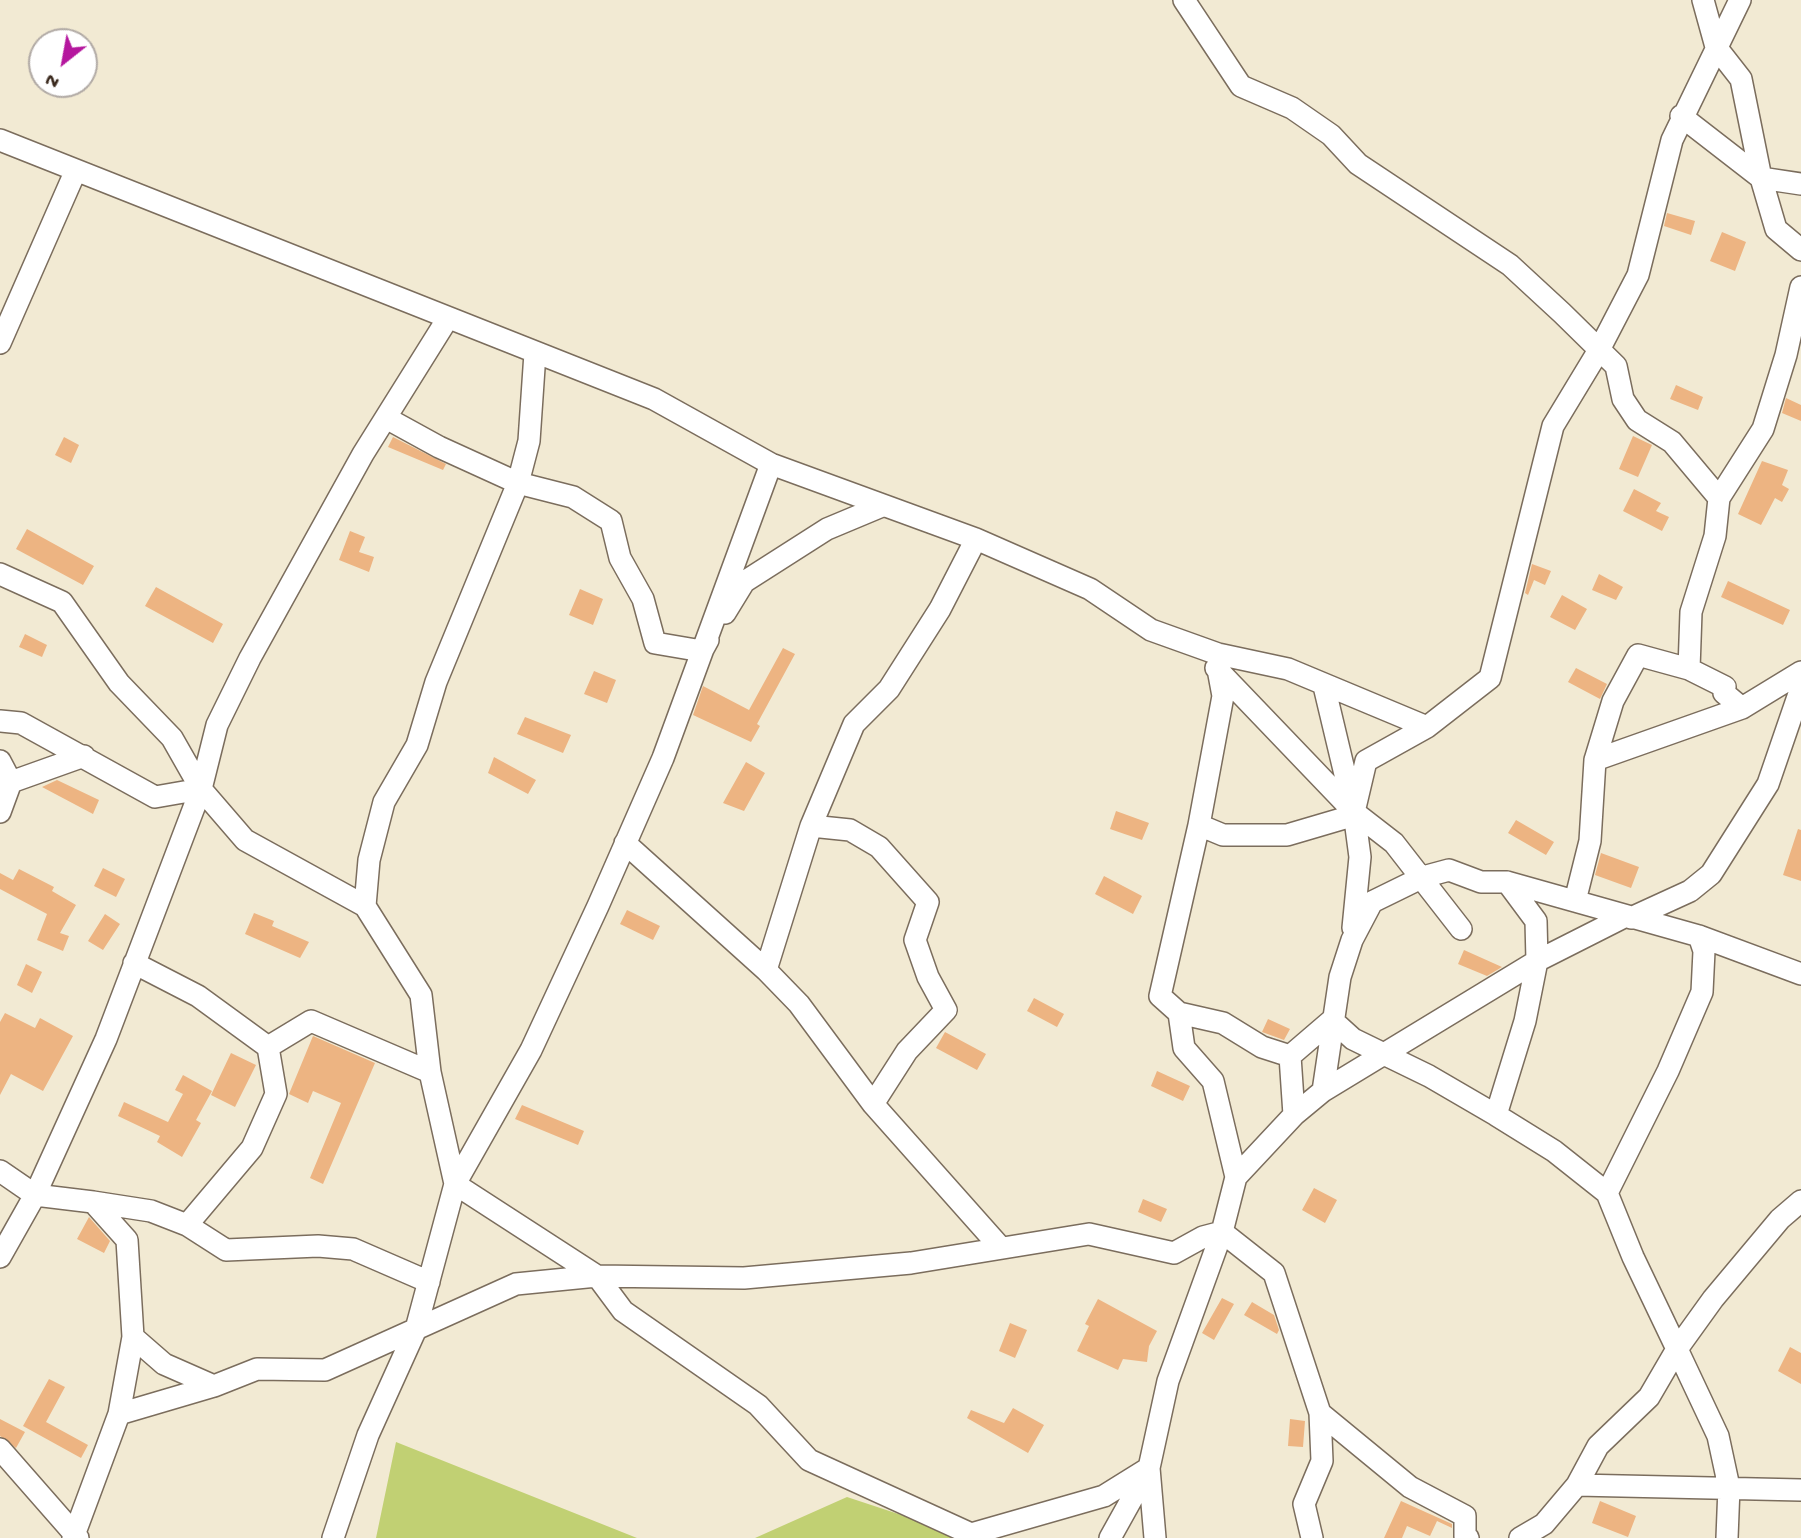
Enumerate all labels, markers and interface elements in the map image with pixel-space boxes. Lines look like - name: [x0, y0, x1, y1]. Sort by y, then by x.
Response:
- north arrow: [28, 28, 98, 98]
- text: N: [42, 67, 64, 93]

